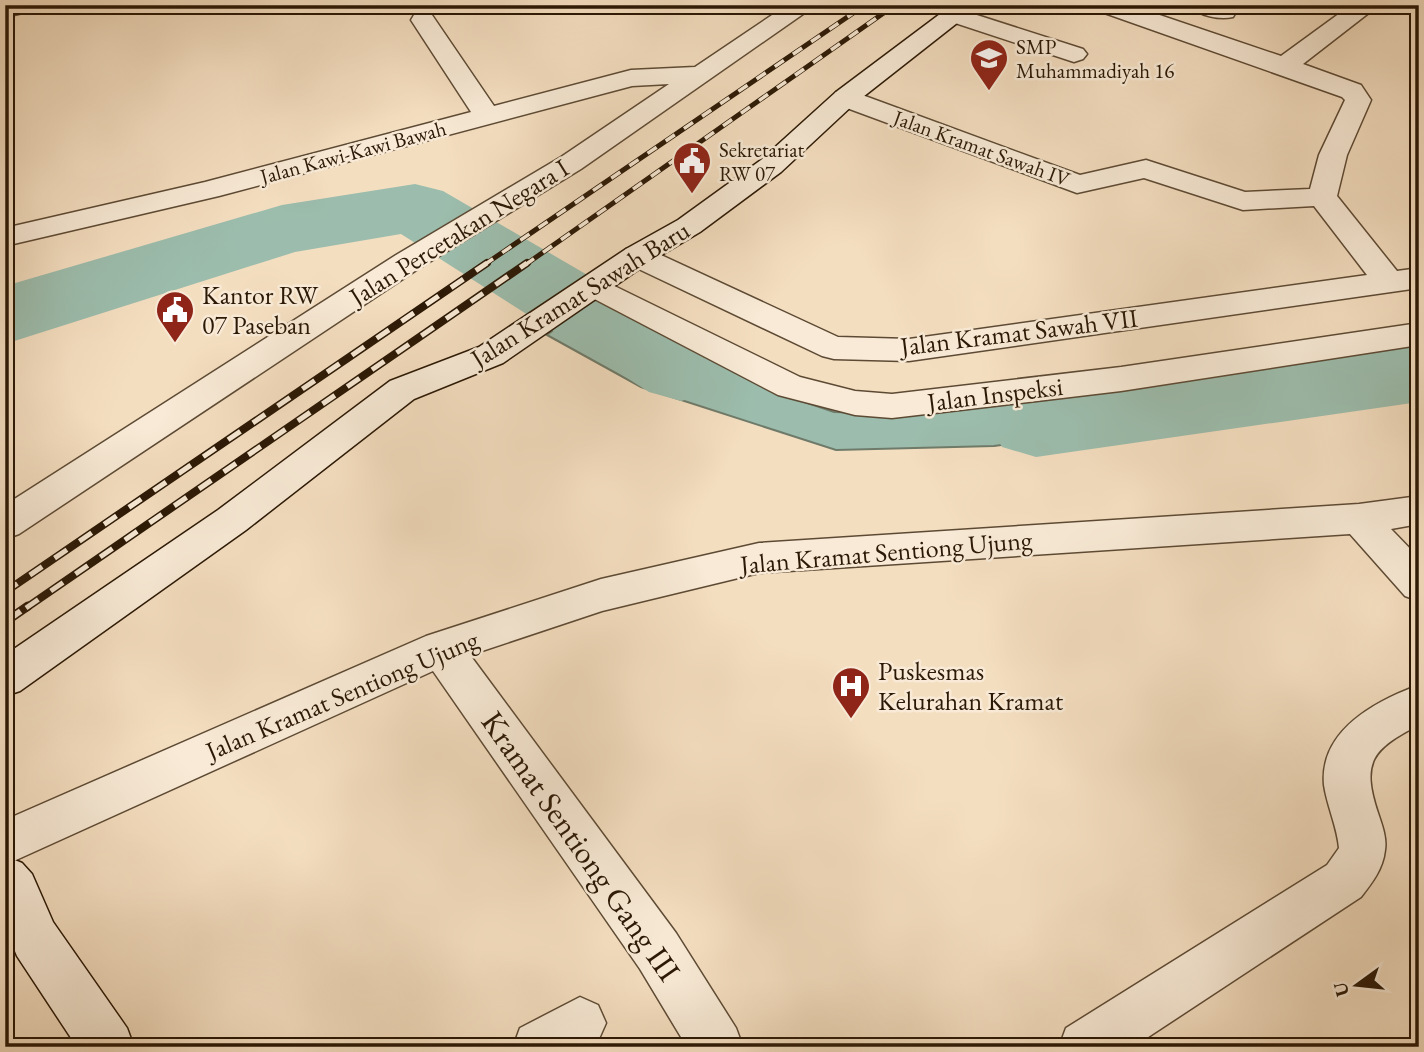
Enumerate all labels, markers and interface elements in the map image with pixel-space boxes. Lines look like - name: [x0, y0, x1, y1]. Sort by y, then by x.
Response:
- place label: SMP Muhammadiyah 16: [1016, 33, 1174, 84]
- school or university icon: SMP Muhammadiyah 16: [968, 37, 1010, 92]
- street label: Jalan Kramat Sawah IV: [888, 103, 1075, 193]
- street label: Jalan Kawi-Kawi Bawah: [255, 114, 449, 190]
- place label: Sekretariat RW 07: [719, 136, 805, 187]
- public building icon: Sekretariat RW 07: [671, 140, 713, 195]
- street label: Jalan Percetakan Negara I: [341, 151, 575, 314]
- street label: Jalan Kramat Sawah Baru: [463, 213, 696, 376]
- place label: Kantor RW 07 Paseban: [202, 278, 319, 342]
- public building icon: Kantor RW 07 Paseban: [154, 289, 196, 344]
- street label: Jalan Kramat Sawah VII: [896, 301, 1140, 364]
- street label: Jalan Inspeksi: [923, 369, 1065, 419]
- street label: Jalan Kramat Sentiong Ujung: [737, 522, 1034, 582]
- street label: Jalan Kramat Sentiong Ujung: [199, 622, 484, 769]
- place label: Puskesmas Kelurahan Kramat: [878, 654, 1063, 718]
- hospital icon: Puskesmas Kelurahan Kramat: [830, 665, 872, 720]
- street label: Kramat Sentiong Gang III: [472, 703, 690, 989]
- north arrow: [1322, 950, 1392, 1020]
- text: U: [1327, 979, 1355, 999]

